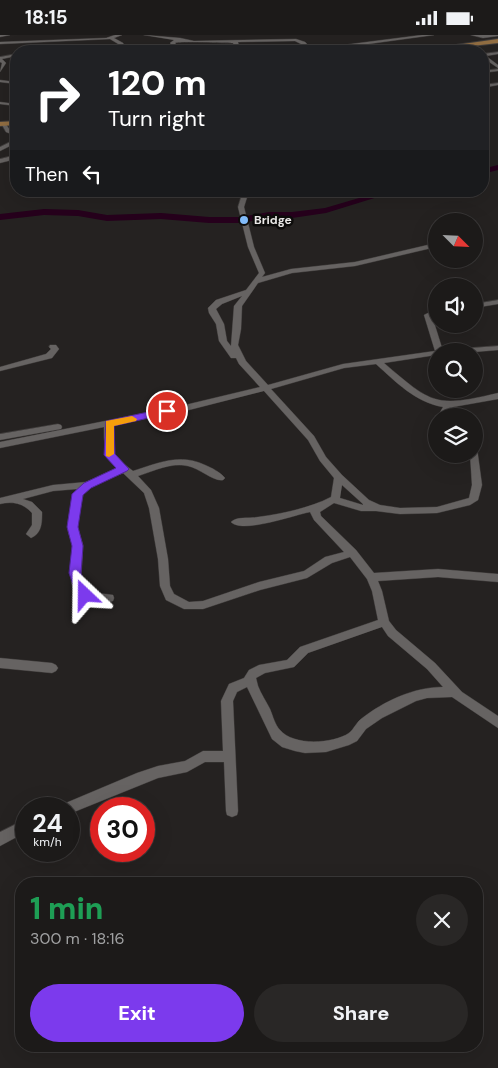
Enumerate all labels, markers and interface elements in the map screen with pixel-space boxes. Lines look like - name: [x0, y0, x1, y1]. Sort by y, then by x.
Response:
- text: 18:15: [25, 5, 68, 30]
- text: 120 m: [108, 60, 207, 106]
- icon: right: [25, 65, 90, 130]
- text: Turn right: [108, 104, 205, 133]
- icon: left: [78, 160, 106, 188]
- text: Then: [25, 162, 68, 187]
- place label: Bridge: [254, 212, 292, 228]
- north arrow: [428, 213, 482, 267]
- map controls: [428, 213, 483, 463]
- marker: Bridge: [238, 214, 250, 226]
- button: sound: [428, 278, 483, 333]
- button: search: [428, 343, 483, 398]
- pin: [146, 390, 188, 432]
- icon: arrive: [153, 397, 181, 425]
- button: layers: [428, 408, 483, 463]
- position arrow: [58, 568, 110, 620]
- speed limit sign: 30: [90, 797, 155, 862]
- text: 24: [32, 807, 63, 840]
- text: km/h: [33, 834, 62, 850]
- text: 1 min: [30, 889, 103, 928]
- button: close: [416, 894, 468, 946]
- text: 300 m · 18:16: [30, 928, 125, 949]
- button: Exit: [30, 984, 244, 1042]
- button: Share: [254, 984, 468, 1042]

